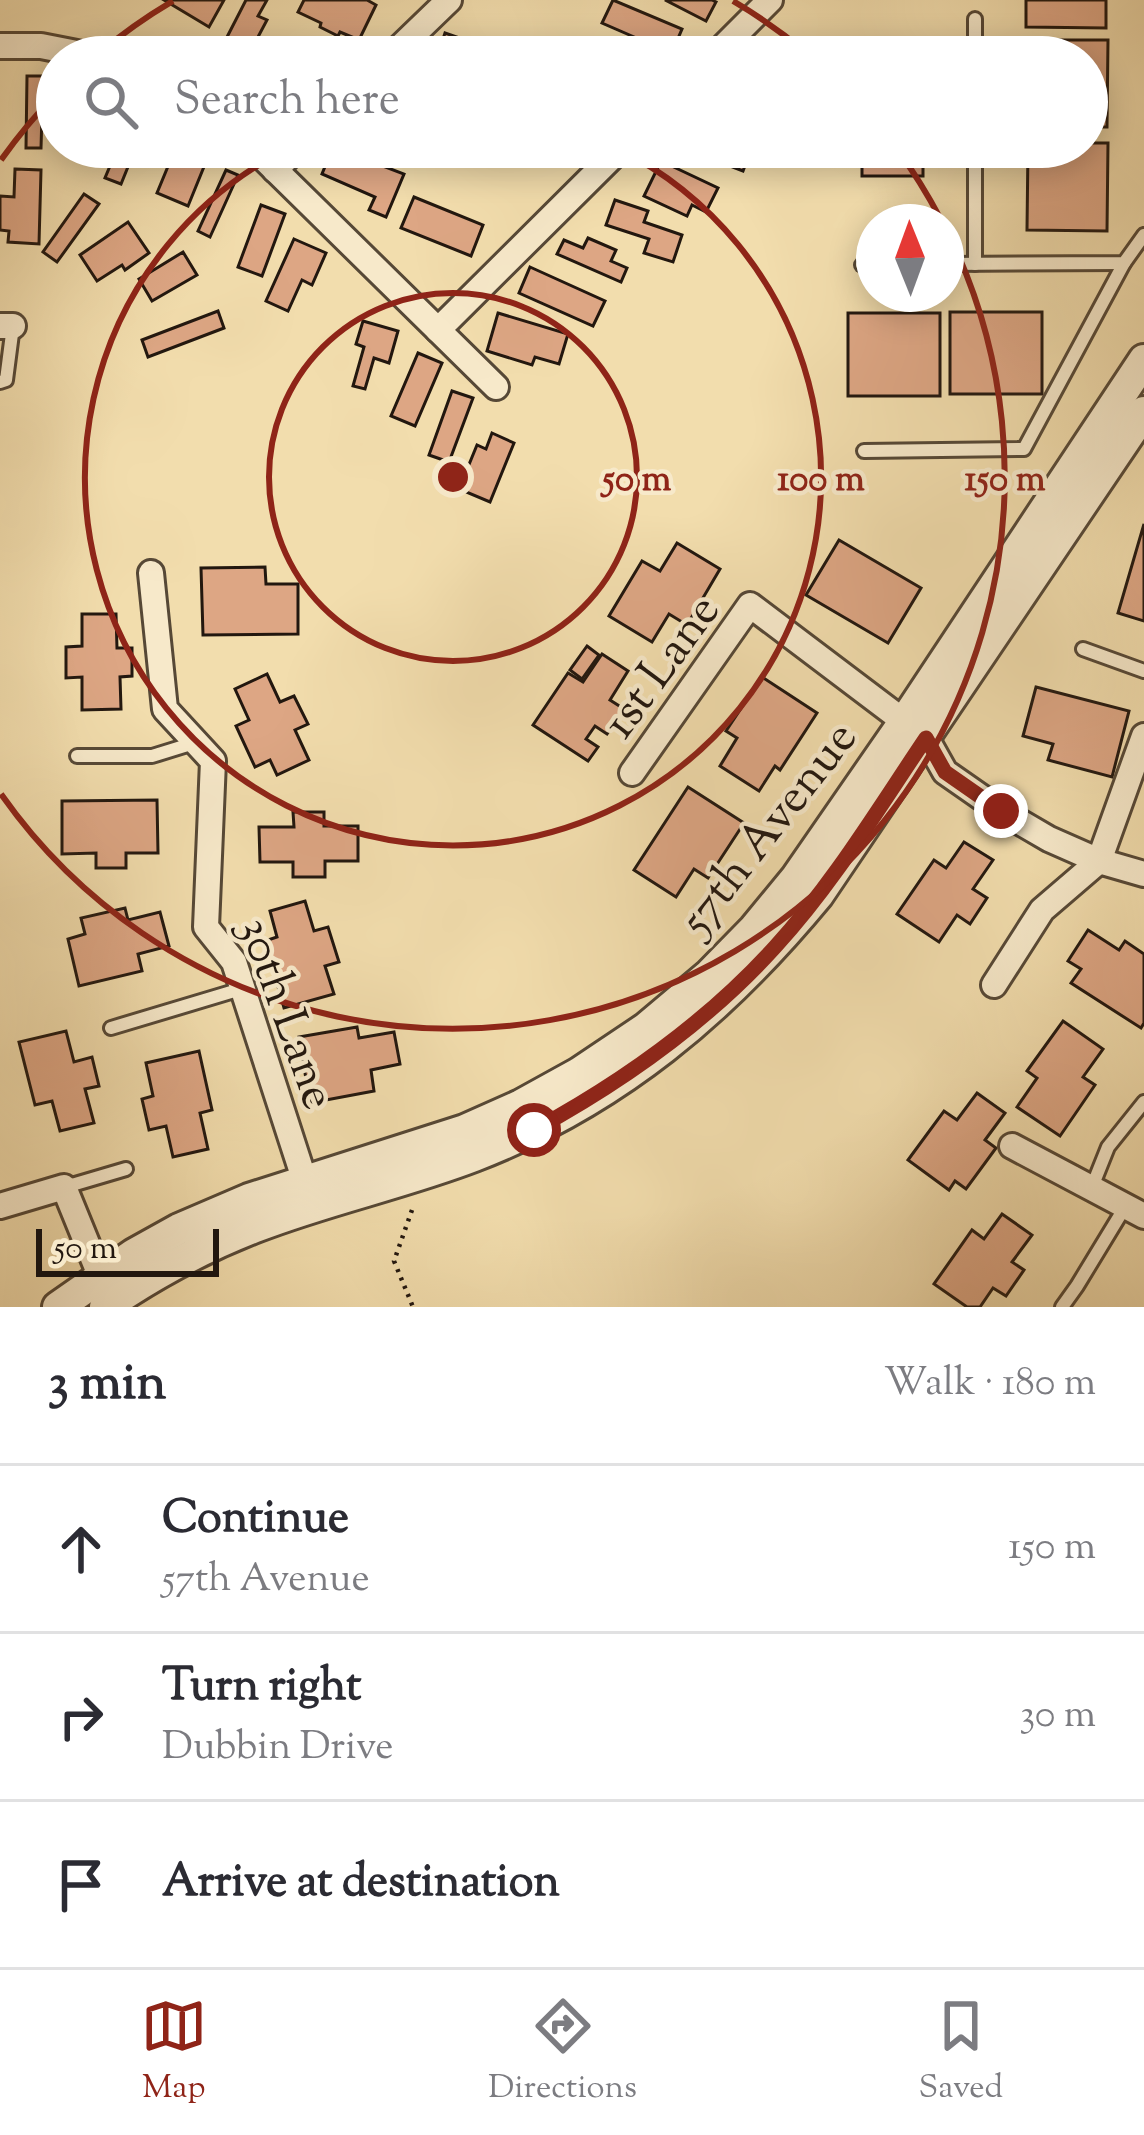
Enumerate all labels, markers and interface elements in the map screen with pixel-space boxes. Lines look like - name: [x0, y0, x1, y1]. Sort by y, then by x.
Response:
- search box: [36, 36, 1108, 168]
- icon: search: [78, 69, 144, 135]
- text: Search here: [174, 70, 400, 135]
- north arrow: [856, 204, 964, 312]
- text: 50 m: [600, 455, 672, 507]
- text: 100 m: [777, 455, 865, 507]
- text: 150 m: [964, 455, 1046, 507]
- centre of rings: [432, 456, 474, 498]
- street label: 1st Lane: [588, 582, 739, 755]
- street label: 57th Avenue: [663, 708, 876, 955]
- route end: [974, 784, 1028, 838]
- street label: 30th Lane: [217, 908, 350, 1120]
- route start: [507, 1103, 561, 1157]
- scale bar: [36, 1223, 219, 1276]
- text: 50 m: [54, 1226, 117, 1274]
- text: 3 min: [48, 1349, 166, 1422]
- text: Walk · 180 m: [884, 1357, 1096, 1413]
- text: Continue: [162, 1488, 349, 1553]
- icon: ahead: [48, 1516, 114, 1582]
- text: 150 m: [1008, 1521, 1096, 1577]
- text: 57th Avenue: [162, 1553, 370, 1609]
- text: Turn right: [162, 1656, 361, 1721]
- icon: right: [48, 1684, 114, 1750]
- text: 30 m: [1019, 1689, 1096, 1745]
- text: Dubbin Drive: [162, 1721, 394, 1777]
- icon: arrive: [48, 1852, 114, 1918]
- text: Arrive at destination: [162, 1852, 560, 1917]
- tab: Map: [141, 1993, 207, 2113]
- tab: Directions: [488, 1993, 637, 2113]
- tab: Saved: [919, 1993, 1003, 2113]

